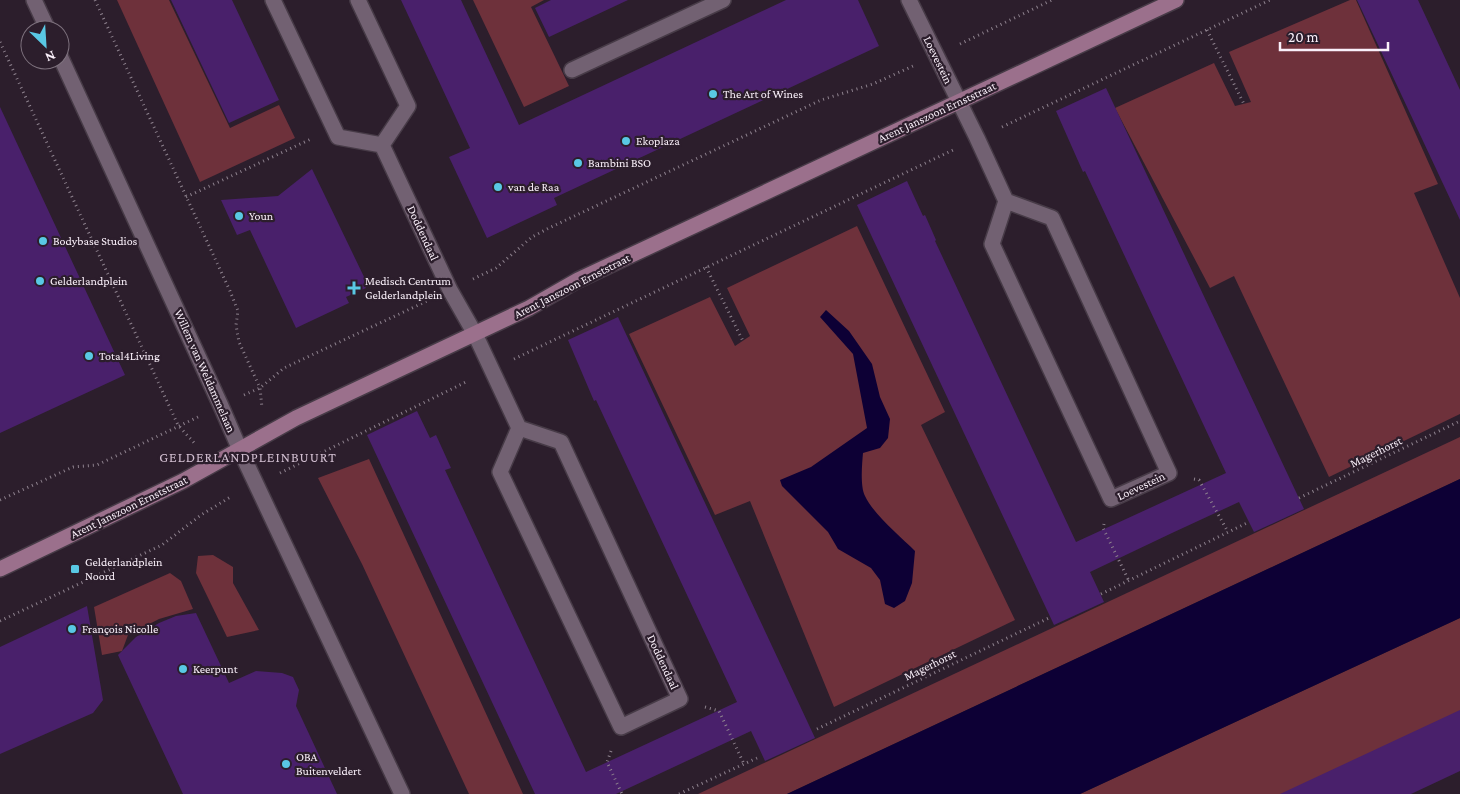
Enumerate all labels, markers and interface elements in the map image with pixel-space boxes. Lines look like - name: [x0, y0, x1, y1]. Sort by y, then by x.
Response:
- north arrow: [20, 20, 70, 70]
- scale bar: [1280, 20, 1388, 52]
- text: 20 m: [1288, 29, 1319, 45]
- street label: Loevestein: [920, 34, 956, 87]
- text: N: [42, 48, 58, 66]
- street label: Arent Janszoon Ernststraat: [876, 78, 999, 145]
- place label: The Art of Wines: [723, 87, 803, 101]
- marker: The Art of Wines: [707, 88, 719, 100]
- place label: Ekoplaza: [636, 134, 680, 148]
- marker: Ekoplaza: [620, 135, 632, 147]
- place label: Bambini BSO: [588, 156, 651, 170]
- marker: Bambini BSO: [572, 157, 584, 169]
- place label: van de Raa: [507, 180, 560, 194]
- marker: van de Raa: [492, 181, 504, 193]
- street label: Doddendaal: [404, 203, 442, 263]
- place label: Youn: [249, 209, 274, 223]
- marker: Youn: [233, 210, 245, 222]
- place label: Bodybase Studios: [53, 234, 138, 248]
- marker: Bodybase Studios: [37, 235, 49, 247]
- street label: Arent Janszoon Ernststraat: [512, 250, 633, 321]
- place label: Gelderlandplein: [50, 274, 128, 288]
- place label: Medisch Centrum Gelderlandplein: [365, 274, 451, 302]
- marker: Gelderlandplein: [34, 275, 46, 287]
- marker: Medisch Centrum Gelderlandplein: [347, 281, 361, 295]
- street label: Willem van Weldammelaan: [172, 307, 239, 435]
- place label: Total4Living: [99, 349, 160, 363]
- marker: Total4Living: [83, 350, 95, 362]
- street label: Magerhorst: [1348, 433, 1405, 471]
- district label: GELDERLANDPLEINBUURT: [159, 449, 337, 465]
- street label: Loevestein: [1115, 469, 1168, 503]
- street label: Arent Janszoon Ernststraat: [68, 472, 191, 541]
- place label: Gelderlandplein Noord: [85, 555, 163, 583]
- marker: Gelderlandplein Noord: [69, 563, 81, 575]
- place label: François Nicolle: [82, 622, 158, 636]
- marker: François Nicolle: [66, 623, 78, 635]
- street label: Doddendaal: [644, 632, 682, 692]
- street label: Magerhorst: [902, 646, 959, 684]
- place label: Keerpunt: [193, 662, 239, 676]
- marker: Keerpunt: [177, 663, 189, 675]
- place label: OBA Buitenveldert: [296, 750, 362, 778]
- marker: OBA Buitenveldert: [280, 758, 292, 770]

